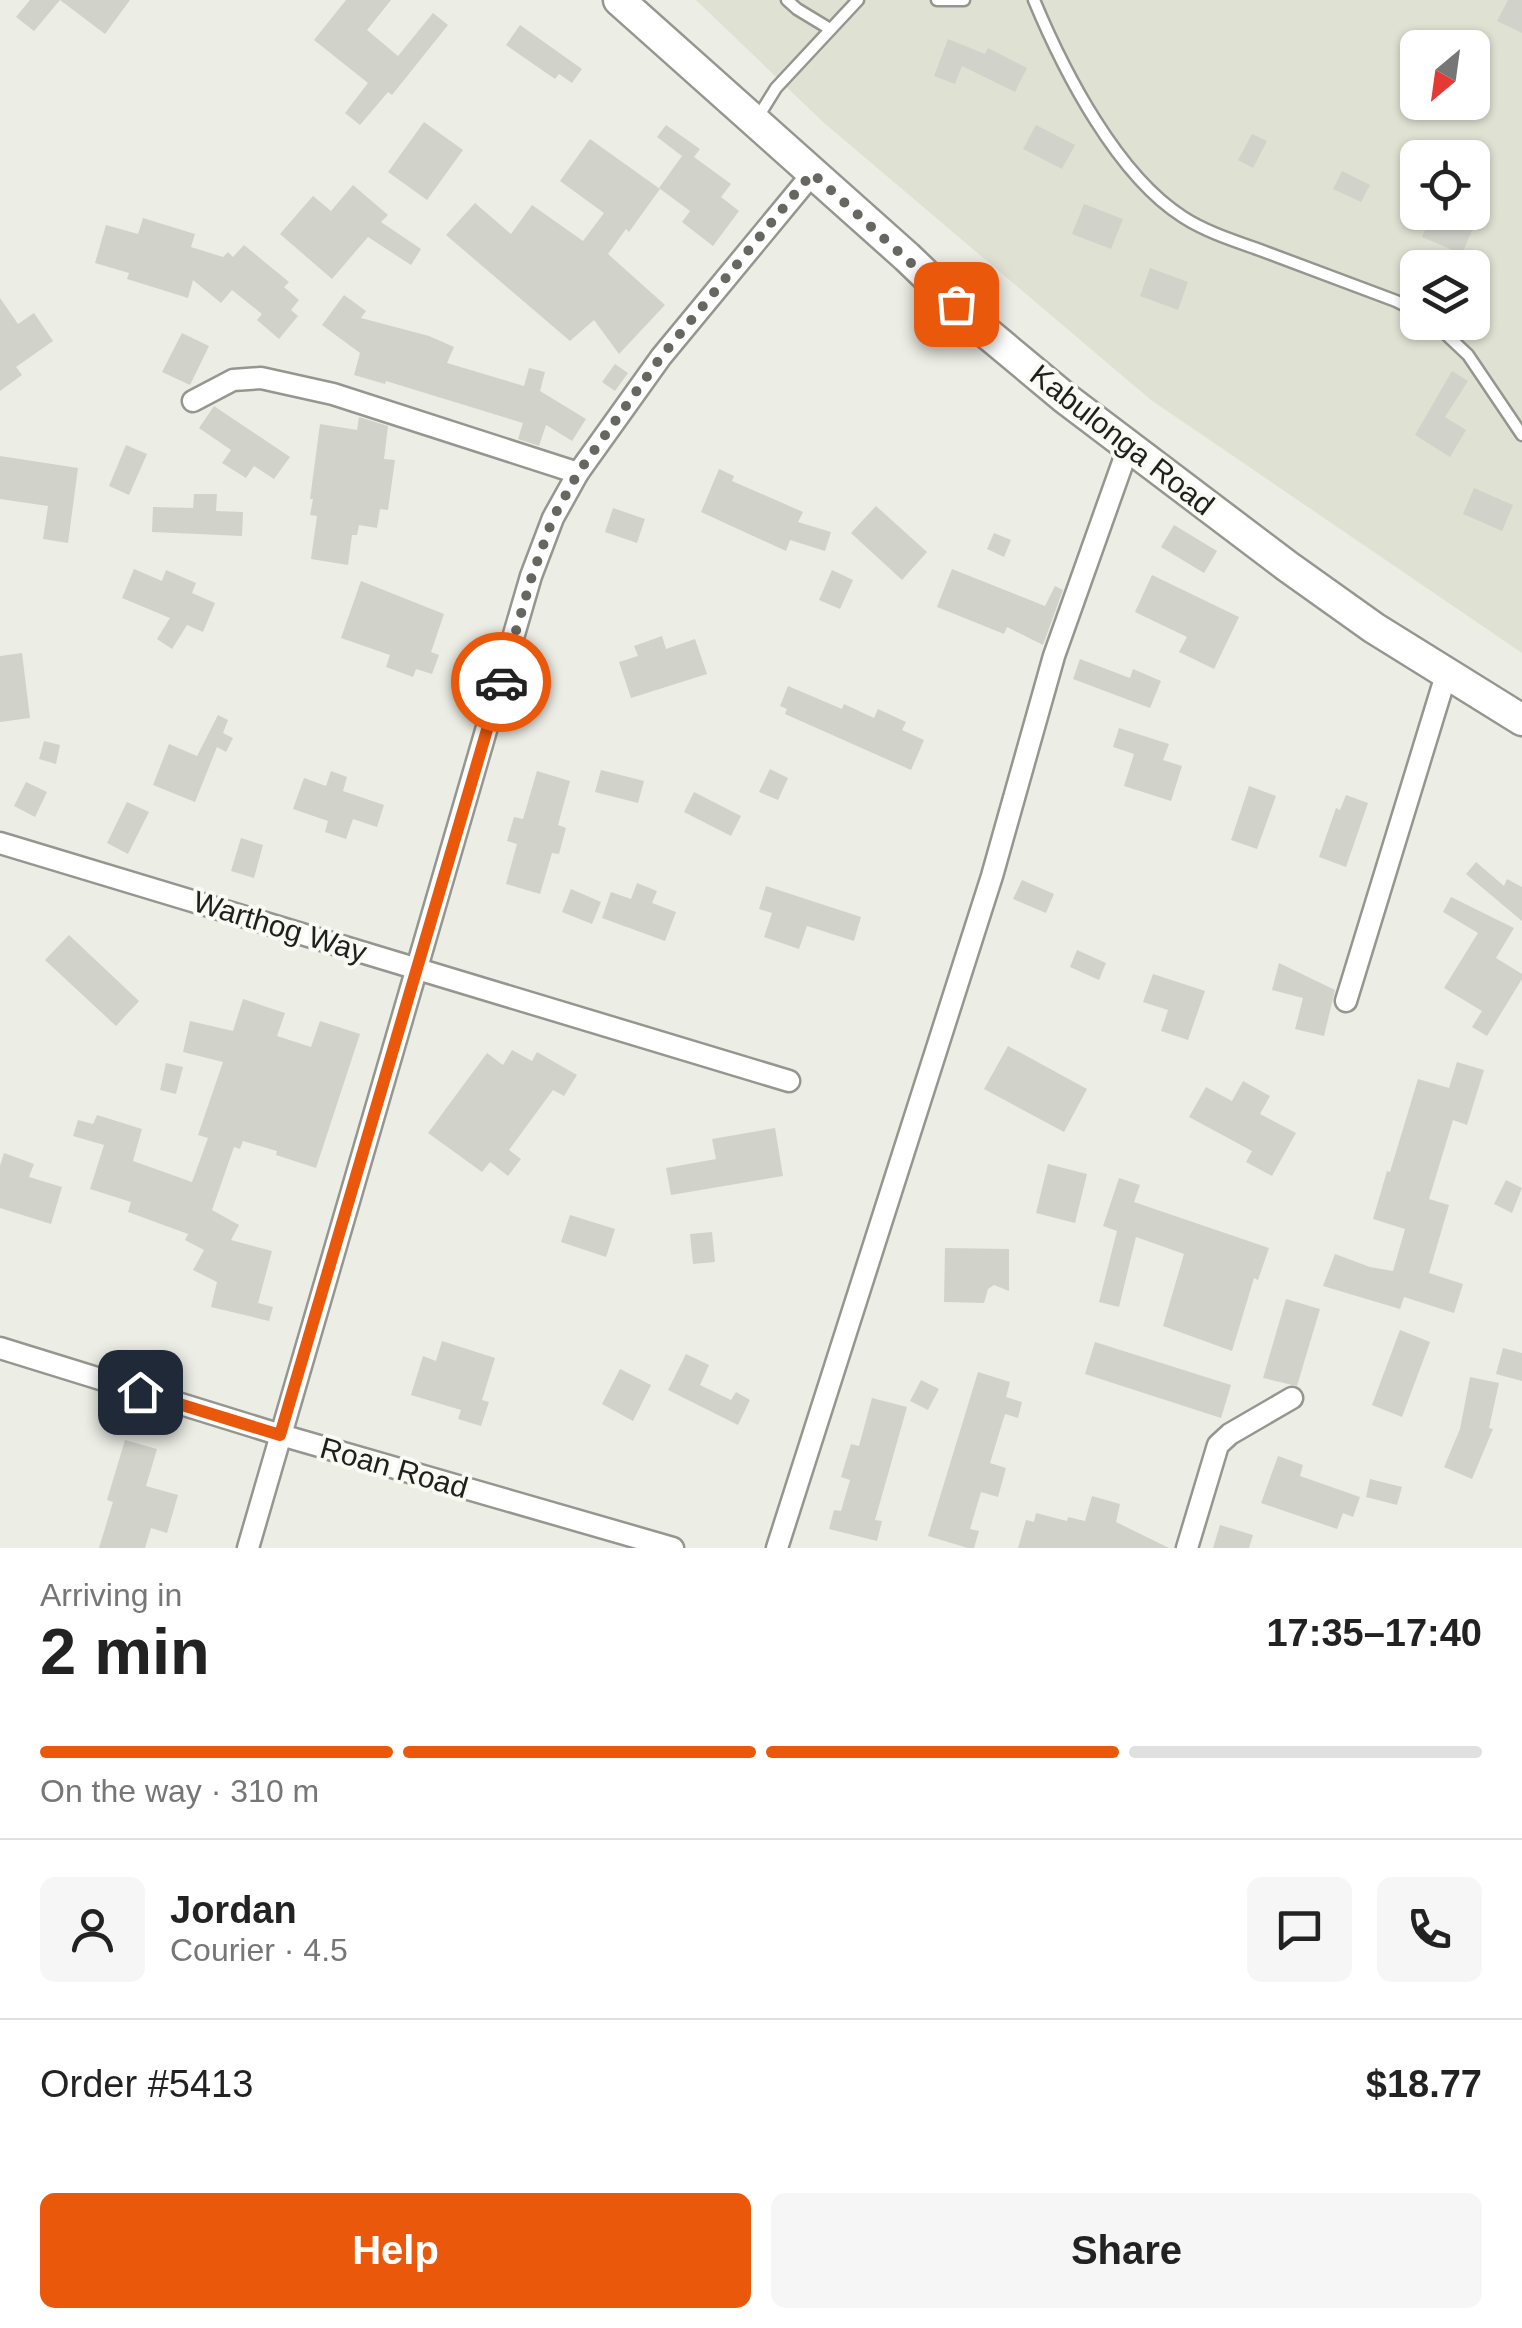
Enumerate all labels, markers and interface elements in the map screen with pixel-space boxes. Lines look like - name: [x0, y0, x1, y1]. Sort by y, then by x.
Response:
- north arrow: [1400, 30, 1490, 120]
- map controls: [1400, 30, 1490, 340]
- button: locate: [1400, 140, 1490, 230]
- button: layers: [1400, 250, 1490, 340]
- pin: [914, 262, 999, 347]
- icon: bag: [929, 277, 984, 332]
- street label: Kabulonga Road: [1024, 358, 1221, 521]
- courier: [451, 632, 551, 732]
- icon: car: [474, 655, 529, 710]
- street label: Warthog Way: [189, 885, 371, 969]
- pin: [98, 1350, 183, 1435]
- icon: home: [113, 1365, 168, 1420]
- street label: Roan Road: [317, 1431, 472, 1504]
- text: Arriving in: [40, 1577, 182, 1613]
- text: 17:35–17:40: [1266, 1612, 1482, 1654]
- text: 2 min: [40, 1615, 210, 1688]
- text: On the way · 310 m: [40, 1773, 319, 1809]
- button: person: [40, 1877, 145, 1982]
- button: chat: [1247, 1877, 1352, 1982]
- button: phone: [1377, 1877, 1482, 1982]
- text: Jordan: [170, 1889, 297, 1931]
- text: Courier · 4.5: [170, 1932, 348, 1968]
- text: Order #5413: [40, 2063, 253, 2105]
- text: $18.77: [1366, 2063, 1482, 2105]
- button: Help: [40, 2193, 751, 2308]
- button: Share: [771, 2193, 1482, 2308]

